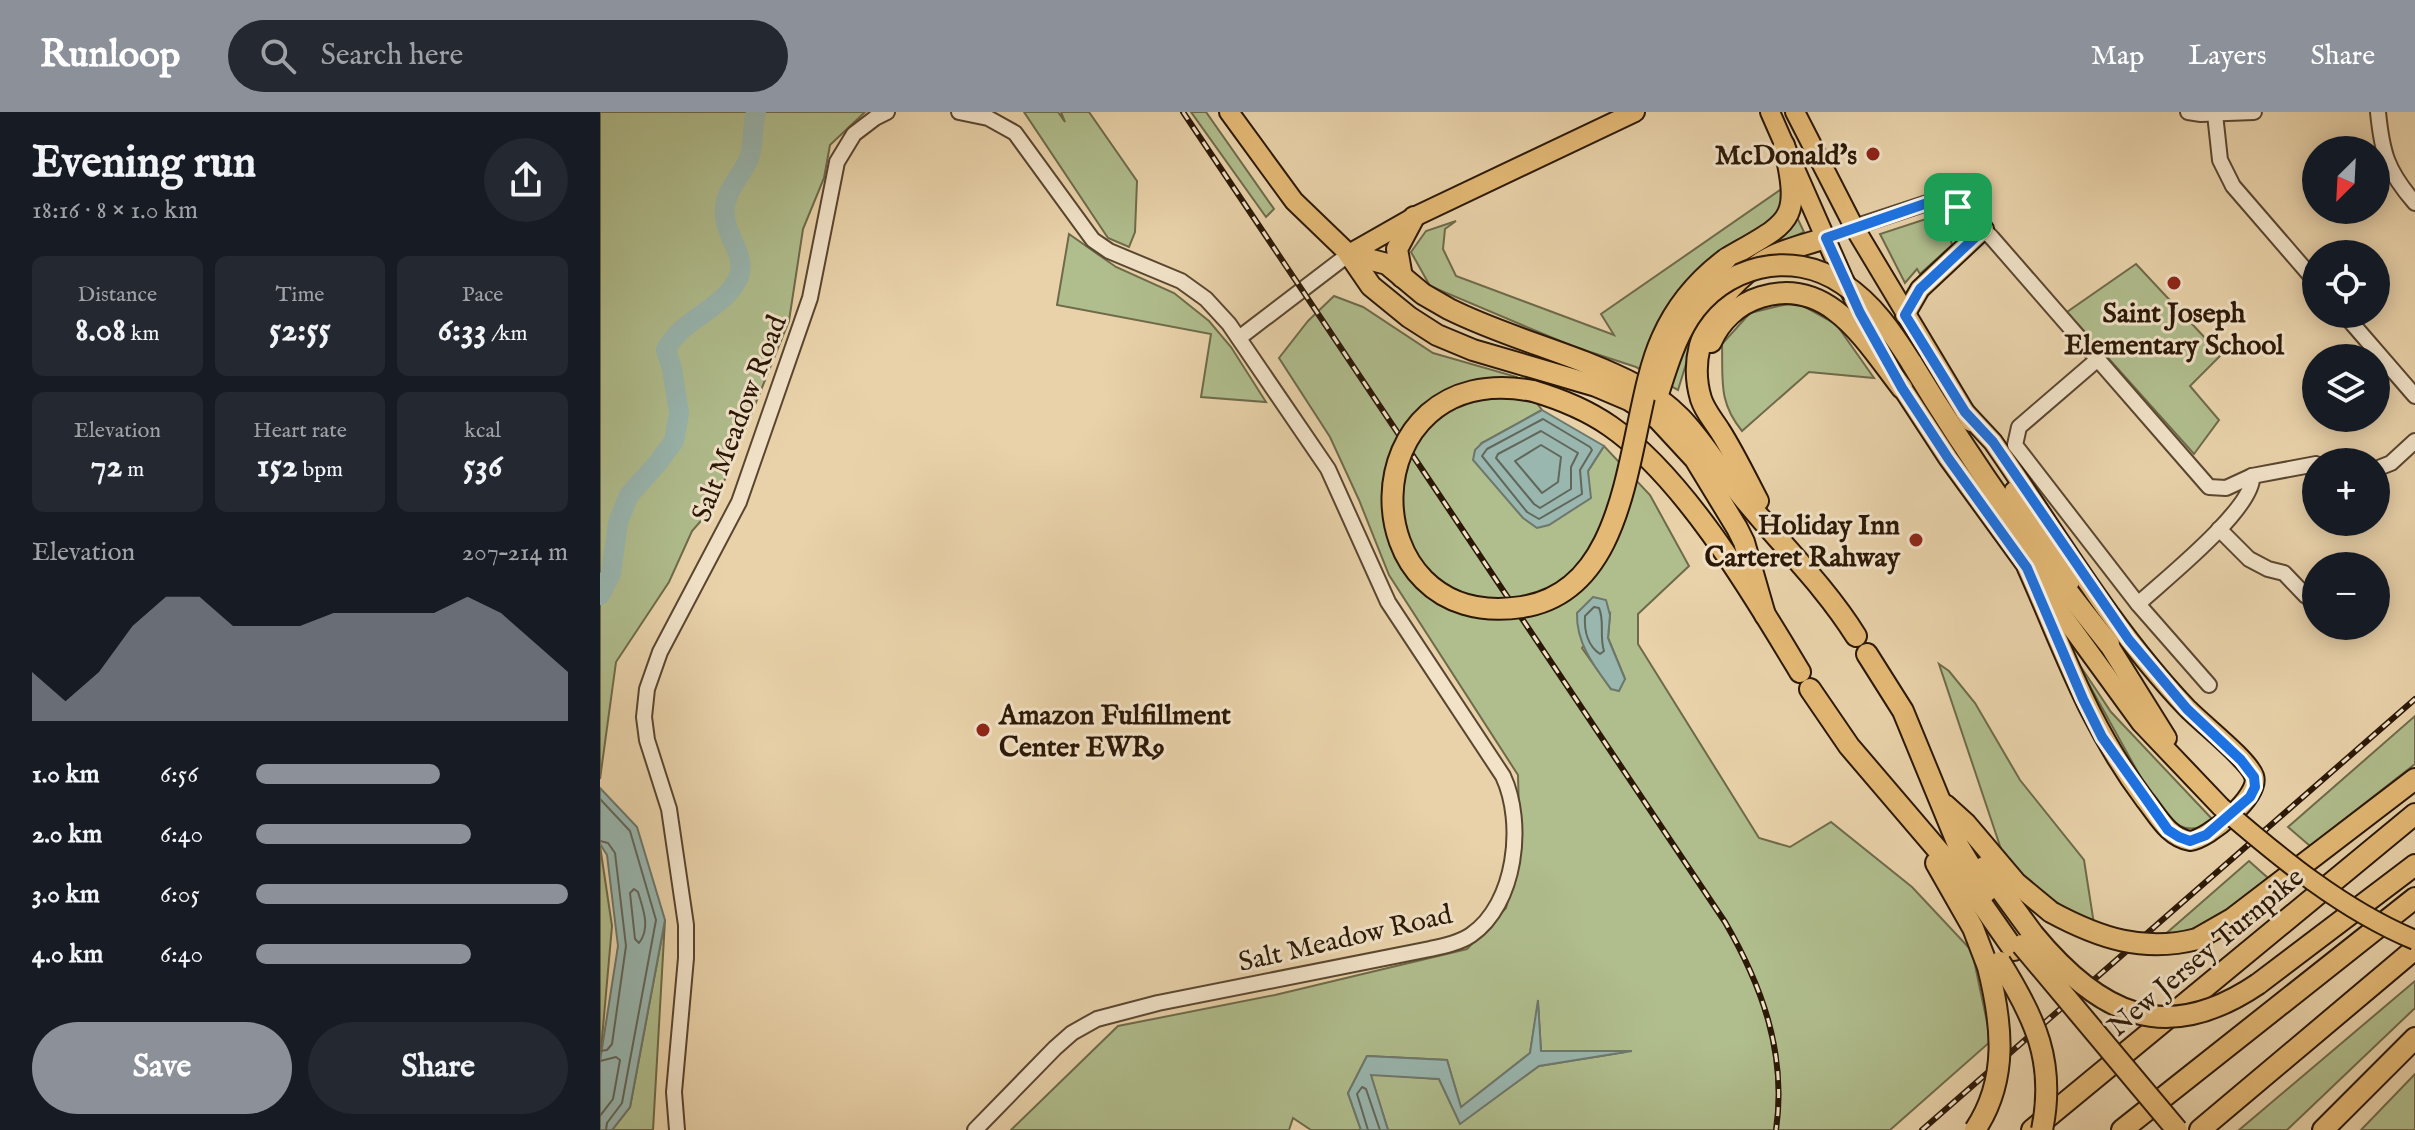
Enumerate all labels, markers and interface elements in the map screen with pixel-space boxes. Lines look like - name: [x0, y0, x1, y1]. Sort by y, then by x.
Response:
- search box: [228, 20, 788, 92]
- text: Runloop: [40, 32, 180, 80]
- icon: search: [256, 34, 300, 78]
- text: Search here: [320, 37, 463, 75]
- text: Map: [2091, 39, 2144, 74]
- text: Layers: [2188, 39, 2267, 74]
- text: Share: [2311, 39, 2375, 74]
- text: Evening run: [32, 136, 256, 192]
- north arrow: [2302, 136, 2390, 224]
- map controls: [2302, 136, 2390, 640]
- button: share: [484, 138, 568, 222]
- place label: McDonald's: [1715, 139, 1857, 174]
- marker: McDonald's: [1864, 145, 1882, 163]
- pin: [1924, 173, 1992, 241]
- icon: arrive: [1936, 185, 1980, 229]
- text: 18:16 · 8 × 1.0 km: [32, 194, 198, 227]
- button: locate: [2302, 240, 2390, 328]
- marker: Saint Joseph Elementary School: [2165, 274, 2183, 292]
- text: Distance: [78, 281, 157, 309]
- text: Time: [276, 281, 324, 309]
- text: Pace: [462, 281, 503, 309]
- place label: Saint Joseph Elementary School: [2064, 297, 2285, 364]
- text: 8.08: [75, 309, 126, 352]
- text: 52:55: [269, 309, 331, 352]
- text: 6:33: [438, 309, 486, 352]
- street label: Salt Meadow Road: [685, 311, 796, 527]
- text: km: [126, 320, 159, 348]
- text: /km: [486, 320, 528, 348]
- button: layers: [2302, 344, 2390, 432]
- text: Elevation: [74, 417, 161, 445]
- text: Heart rate: [253, 417, 347, 445]
- text: kcal: [464, 417, 501, 445]
- text: 72: [91, 445, 122, 488]
- text: 152: [257, 445, 298, 488]
- text: 536: [463, 445, 502, 488]
- button: +: [2302, 448, 2390, 536]
- text: m: [122, 456, 144, 484]
- text: bpm: [298, 456, 343, 484]
- place label: Holiday Inn Carteret Rahway: [1705, 509, 1901, 576]
- marker: Holiday Inn Carteret Rahway: [1907, 531, 1925, 549]
- text: Elevation: [32, 536, 135, 569]
- text: 207–214 m: [462, 536, 568, 569]
- button: −: [2302, 552, 2390, 640]
- place label: Amazon Fulfillment Center EWR9: [998, 699, 1231, 766]
- marker: Amazon Fulfillment Center EWR9: [974, 721, 992, 739]
- text: 1.0 km: [32, 758, 100, 791]
- text: 6:56: [160, 758, 198, 791]
- text: 2.0 km: [32, 818, 102, 851]
- text: 6:40: [160, 818, 203, 851]
- street label: New Jersey Turnpike: [2101, 861, 2312, 1045]
- text: 3.0 km: [32, 878, 100, 911]
- text: 6:05: [160, 878, 200, 911]
- street label: Salt Meadow Road: [1235, 898, 1456, 981]
- text: 4.0 km: [32, 938, 103, 971]
- text: 6:40: [160, 938, 203, 971]
- button: Save: [32, 1022, 292, 1114]
- button: Share: [308, 1022, 568, 1114]

